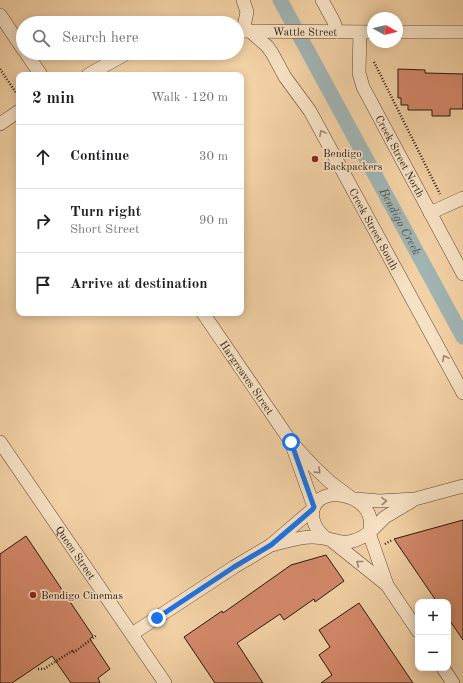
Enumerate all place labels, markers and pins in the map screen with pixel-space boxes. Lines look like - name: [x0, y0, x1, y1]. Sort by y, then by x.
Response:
- place label: Bendigo Backpackers: [323, 149, 383, 173]
- marker: Bendigo Backpackers: [310, 154, 320, 164]
- marker: Bendigo Cinemas: [28, 590, 38, 600]
- place label: Bendigo Cinemas: [41, 591, 123, 602]

